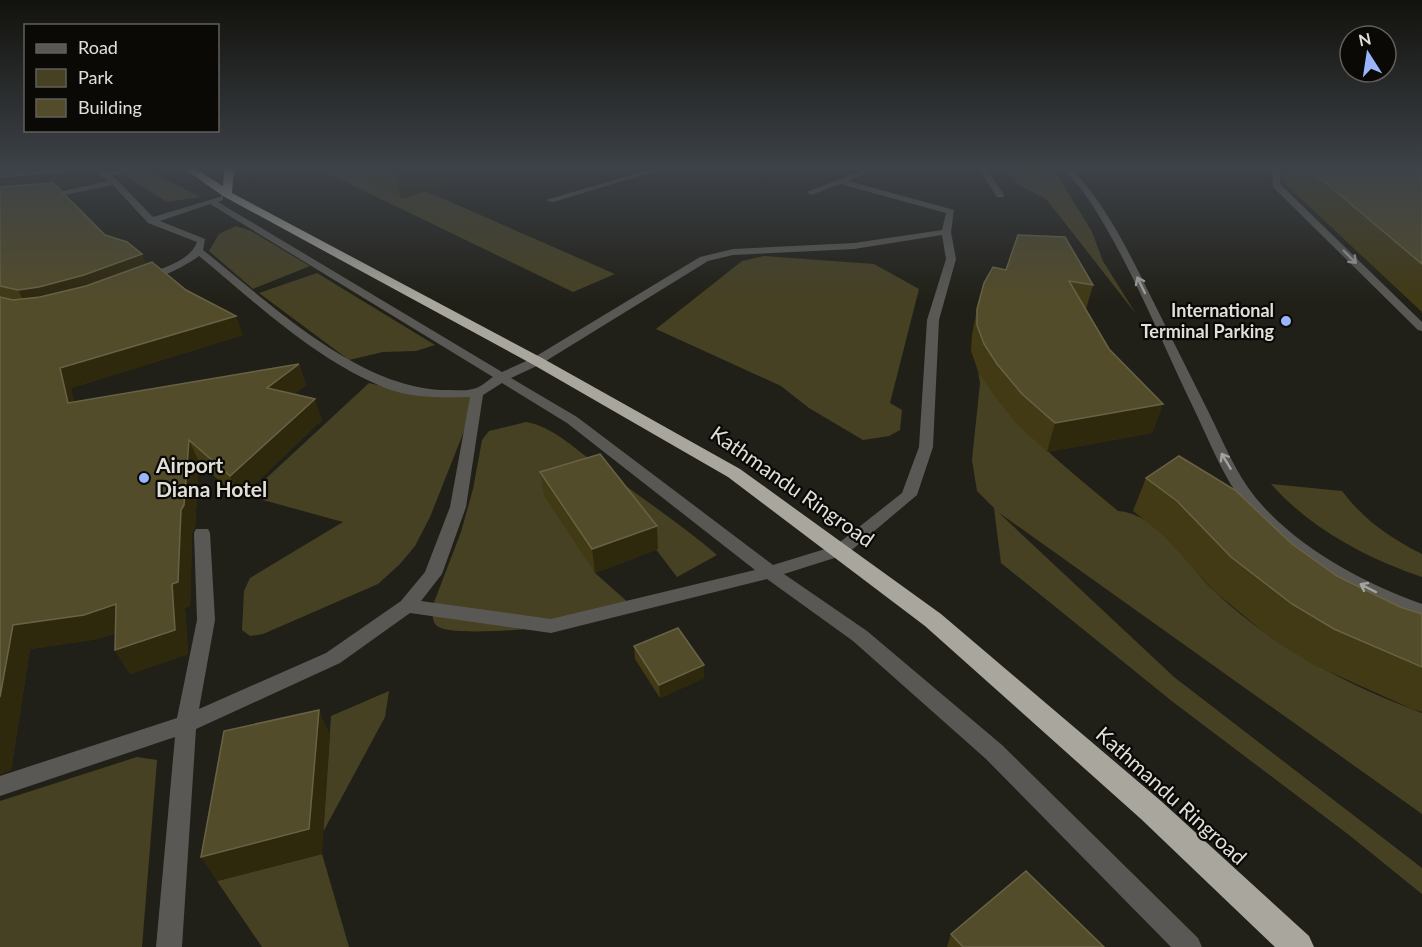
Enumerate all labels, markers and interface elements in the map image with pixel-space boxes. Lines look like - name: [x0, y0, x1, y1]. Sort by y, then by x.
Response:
- legend: [24, 24, 219, 132]
- north arrow: [1338, 24, 1398, 84]
- text: N: [1357, 28, 1373, 49]
- text: Road: [78, 36, 118, 58]
- text: Park: [78, 66, 114, 88]
- text: Building: [78, 96, 142, 118]
- one-way arrow: [1342, 250, 1357, 265]
- one-way arrow: [1134, 277, 1146, 295]
- place label: International Terminal Parking: [1141, 299, 1274, 342]
- marker: International Terminal Parking: [1279, 314, 1293, 328]
- street label: Kathmandu Ringroad: [706, 420, 879, 552]
- place label: Airport Diana Hotel: [155, 452, 267, 501]
- one-way arrow: [1220, 453, 1232, 470]
- marker: Airport Diana Hotel: [137, 471, 151, 485]
- one-way arrow: [1360, 582, 1378, 593]
- street label: Kathmandu Ringroad: [1092, 721, 1252, 869]

